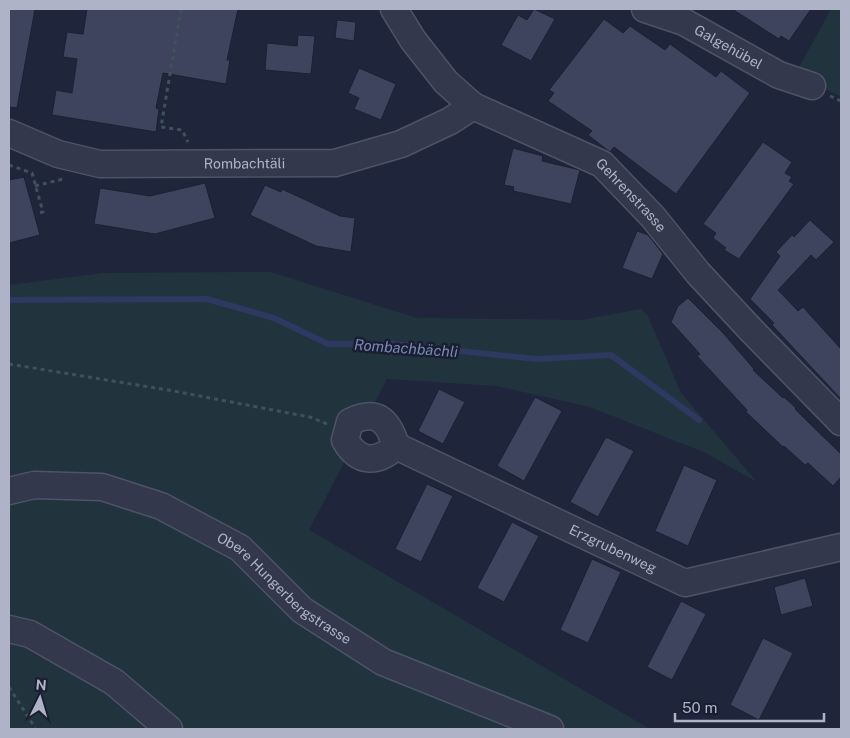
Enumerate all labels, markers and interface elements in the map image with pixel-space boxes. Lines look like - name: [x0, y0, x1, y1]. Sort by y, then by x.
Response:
- street label: Galgehübel: [691, 21, 765, 72]
- street label: Rombachtäli: [204, 155, 285, 172]
- street label: Gehrenstrasse: [593, 155, 670, 235]
- water label: Rombachbächli: [354, 336, 459, 360]
- street label: Erzgrubenweg: [567, 521, 659, 576]
- street label: Obere Hungerbergstrasse: [214, 529, 354, 647]
- north arrow: [15, 673, 65, 723]
- text: N: [35, 677, 47, 693]
- scale bar: [675, 690, 824, 722]
- text: 50 m: [682, 699, 717, 716]

